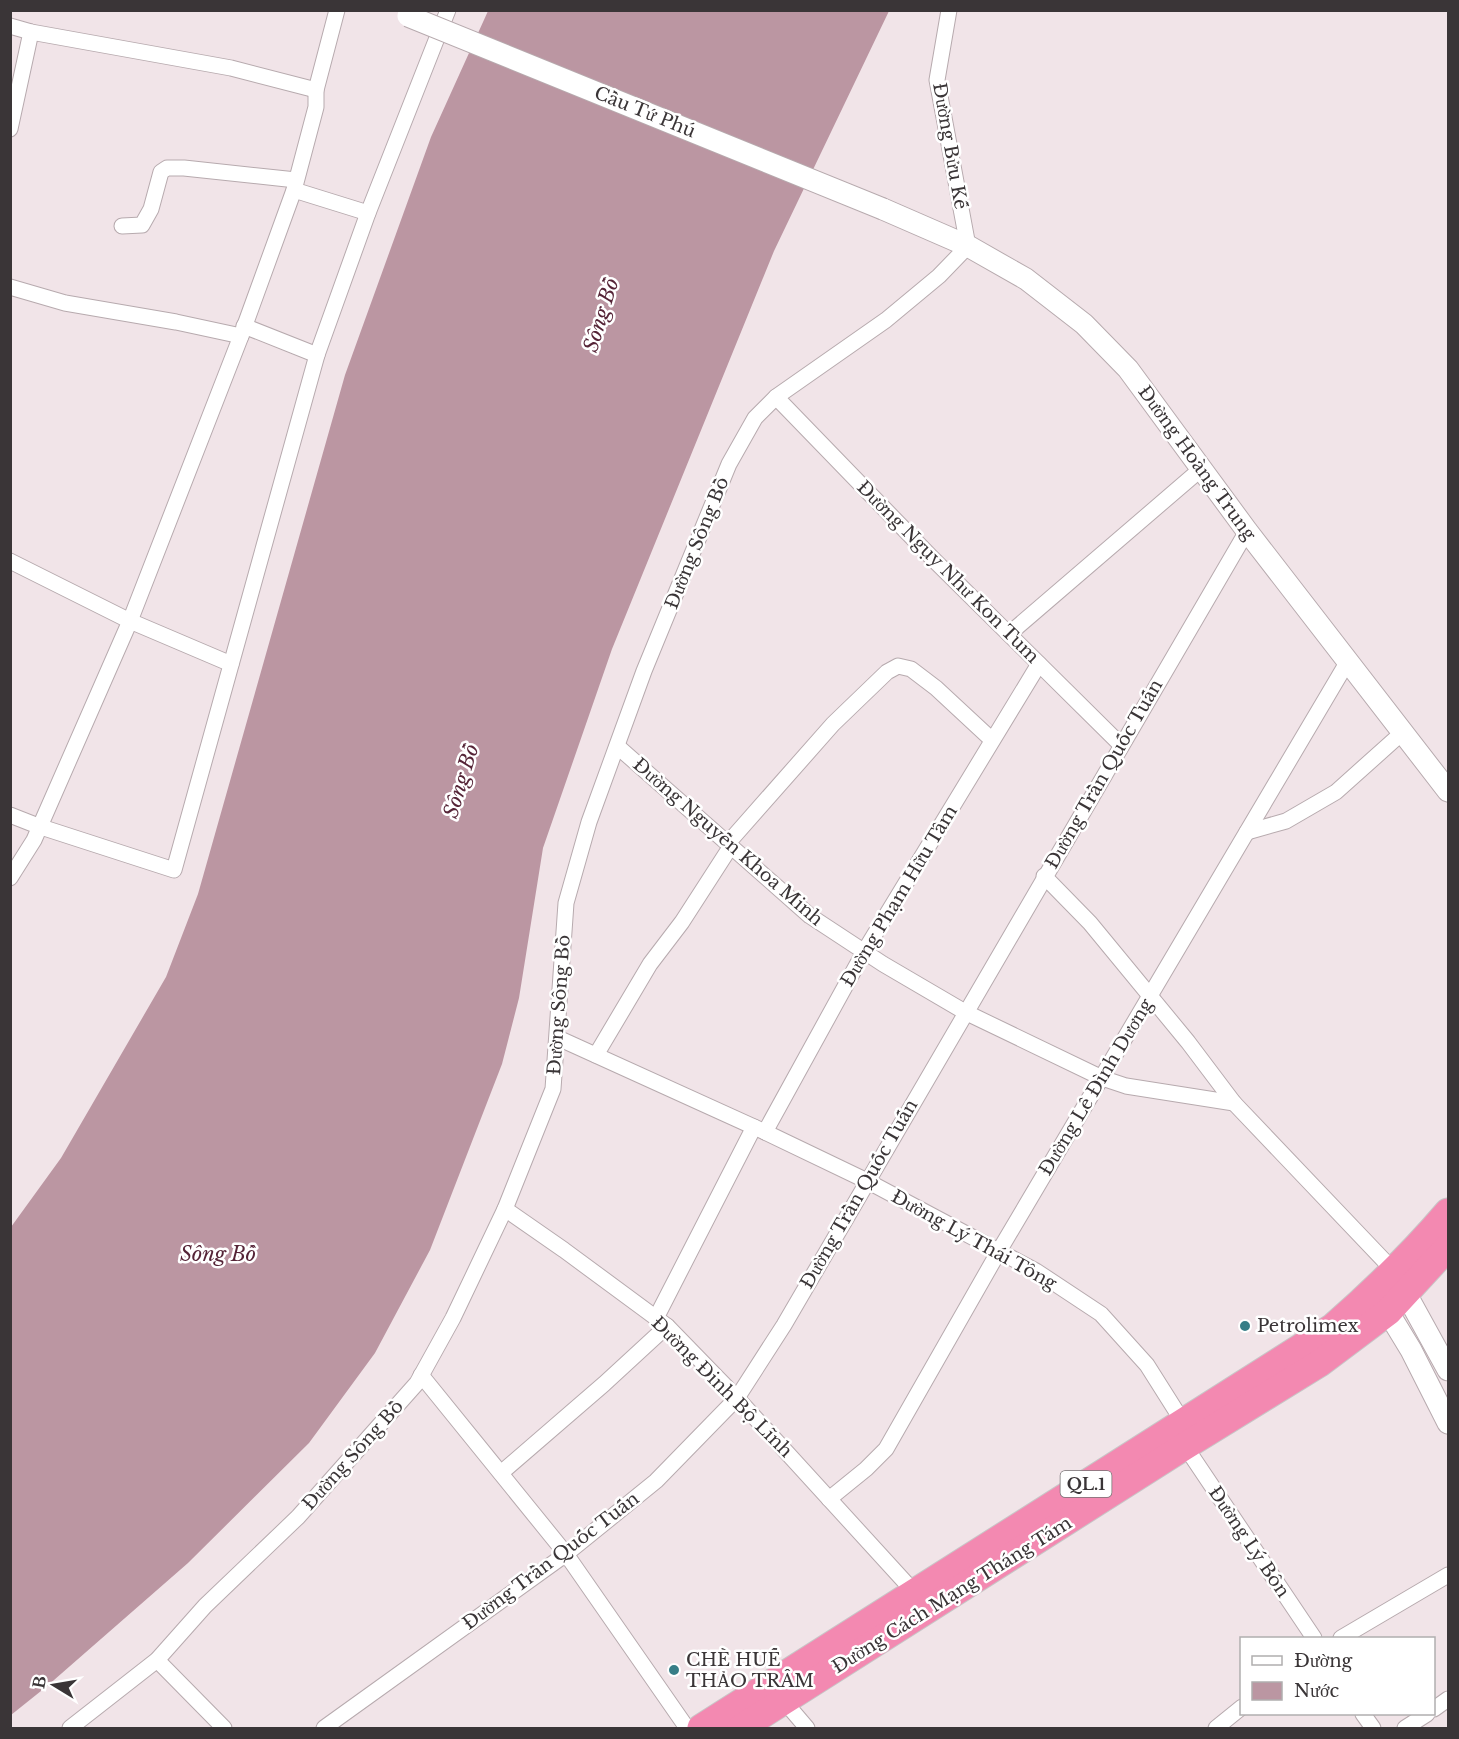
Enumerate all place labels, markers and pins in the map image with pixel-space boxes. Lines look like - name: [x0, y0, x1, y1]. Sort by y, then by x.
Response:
- place label: Petrolimex: [1257, 1315, 1359, 1337]
- marker: Petrolimex: [1238, 1319, 1252, 1333]
- place label: CHÈ HUẾ THẢO TRÂM: [686, 1648, 814, 1692]
- marker: CHÈ HUẾ THẢO TRÂM: [667, 1663, 681, 1677]

